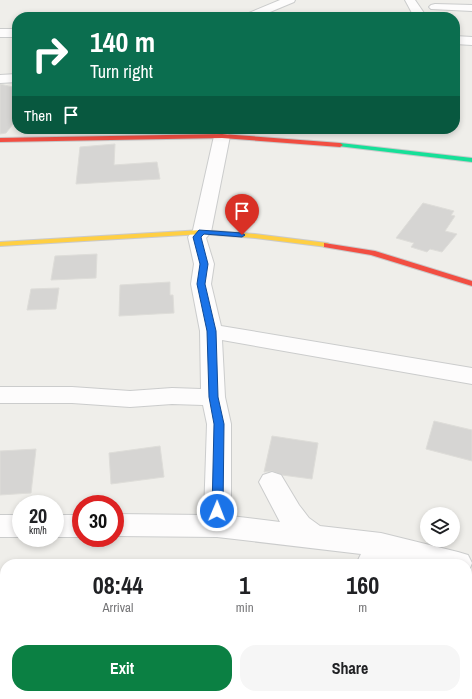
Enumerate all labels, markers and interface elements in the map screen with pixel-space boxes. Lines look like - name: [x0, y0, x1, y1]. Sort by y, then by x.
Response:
- text: 140 m: [90, 23, 155, 61]
- icon: right: [24, 28, 76, 80]
- text: Turn right: [90, 59, 153, 84]
- icon: arrive: [60, 104, 82, 126]
- text: Then: [24, 105, 52, 126]
- pin: [225, 194, 259, 235]
- icon: arrive: [231, 200, 253, 222]
- position arrow: [196, 490, 238, 532]
- speed limit sign: 30: [72, 495, 124, 547]
- text: 20: [29, 502, 47, 529]
- map controls: [420, 507, 460, 547]
- button: layers: [420, 507, 460, 547]
- text: km/h: [29, 524, 47, 537]
- text: 08:44: [93, 569, 143, 601]
- text: 1: [239, 569, 250, 601]
- text: 160: [346, 569, 379, 601]
- text: Arrival: [103, 599, 133, 616]
- text: min: [236, 599, 254, 616]
- text: m: [358, 599, 367, 616]
- button: Exit: [12, 645, 232, 691]
- button: Share: [240, 645, 460, 691]

